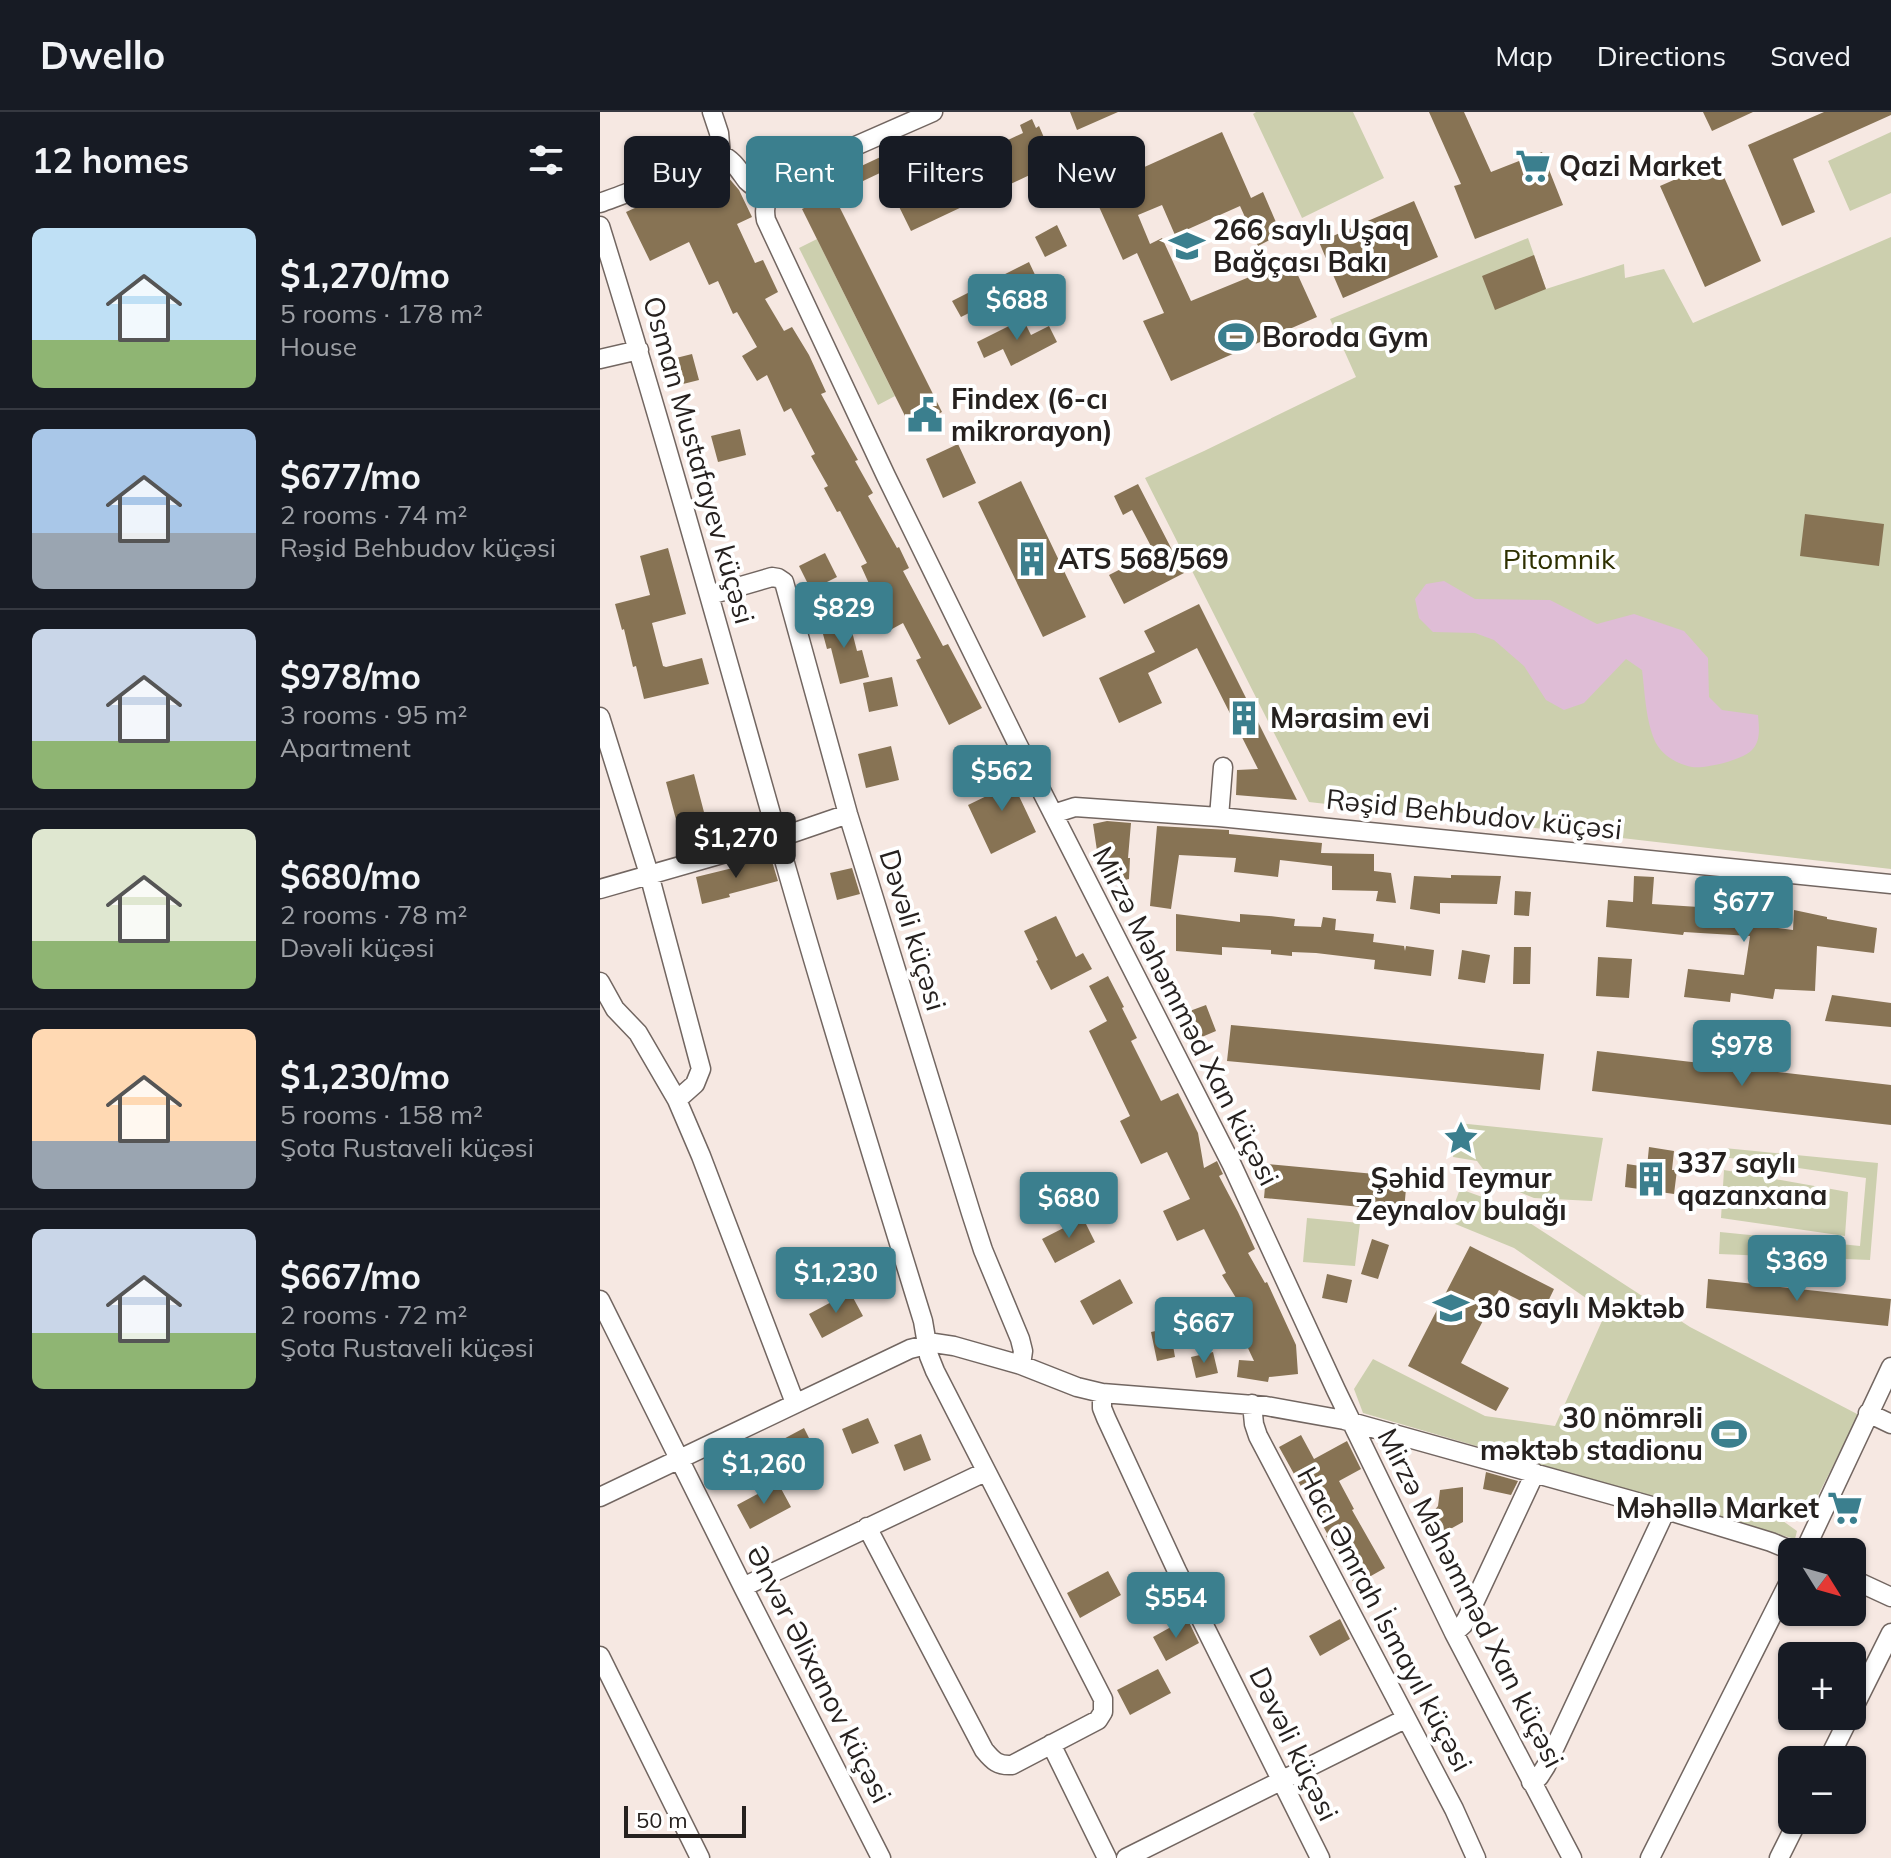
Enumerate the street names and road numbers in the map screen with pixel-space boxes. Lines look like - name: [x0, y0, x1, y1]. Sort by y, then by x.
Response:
- street label: Osman Mustafayev küçəsi: [636, 292, 763, 628]
- street label: Rəşid Behbudov küçəsi: [1324, 781, 1624, 846]
- street label: Mirzə Məhəmməd Xan küçəsi: [1086, 840, 1287, 1191]
- street label: Dəvəli küçəsi: [872, 845, 955, 1015]
- street label: Mirzə Məhəmməd Xan küçəsi: [1371, 1422, 1572, 1773]
- street label: Hacı Əmrah İsmayıl küçəsi: [1290, 1460, 1481, 1777]
- street label: Ənvər Əlixanov küçəsi: [739, 1539, 900, 1809]
- street label: Dəvəli küçəsi: [1242, 1661, 1347, 1826]

